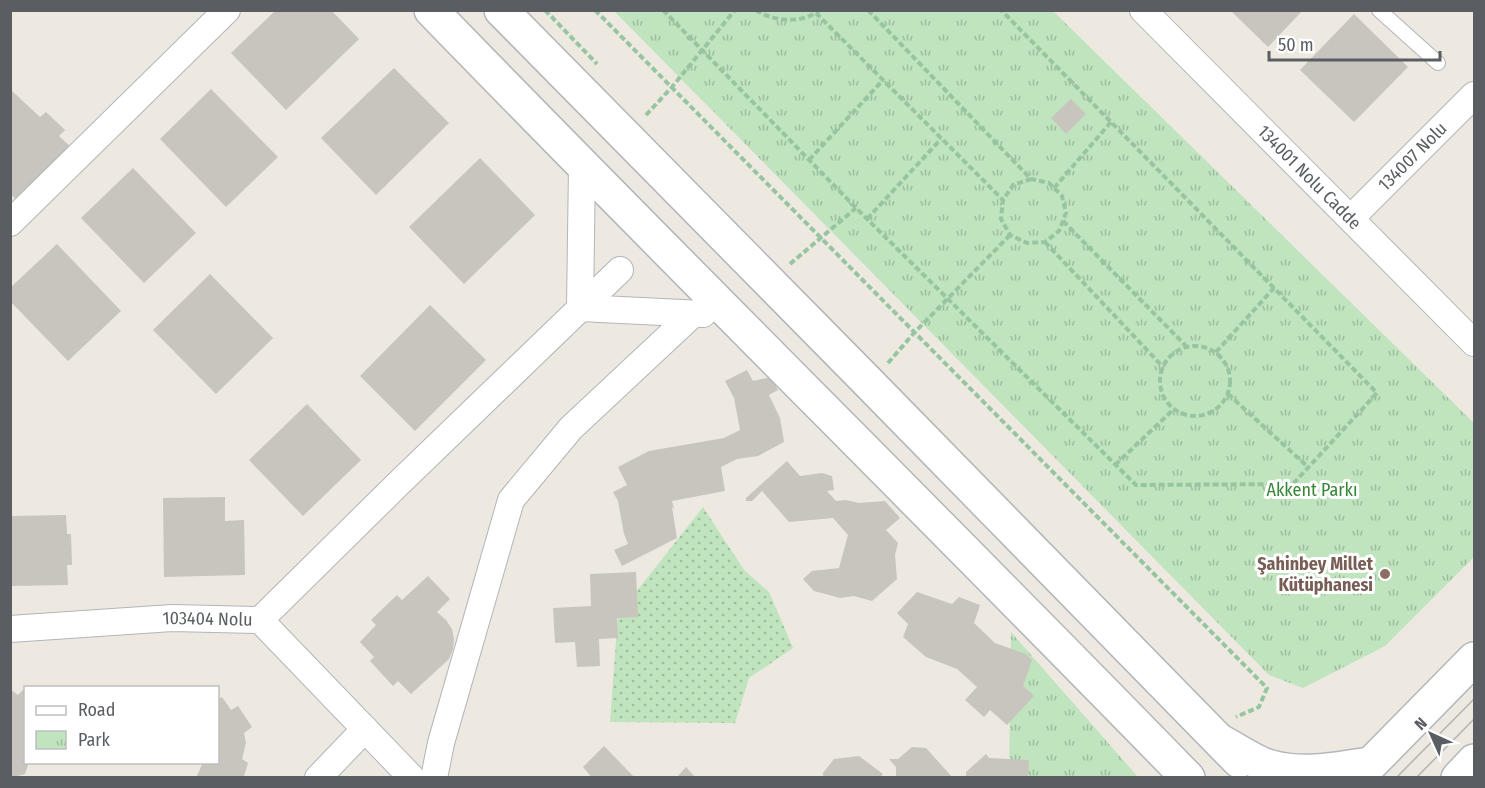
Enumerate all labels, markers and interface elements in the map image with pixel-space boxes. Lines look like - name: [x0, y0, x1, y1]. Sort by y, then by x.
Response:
- scale bar: [1269, 24, 1440, 62]
- text: 50 m: [1278, 34, 1314, 56]
- street label: 134007 Nolu: [1374, 117, 1452, 195]
- street label: 134001 Nolu Cadde: [1253, 121, 1366, 234]
- park label: Akkent Parkı: [1266, 479, 1358, 501]
- place label: Şahinbey Millet Kütüphanesi: [1257, 553, 1374, 596]
- marker: Şahinbey Millet Kütüphanesi: [1378, 567, 1392, 581]
- street label: 103404 Nolu: [162, 607, 253, 631]
- legend: [24, 686, 219, 764]
- text: Road: [78, 699, 115, 721]
- north arrow: [1401, 704, 1461, 764]
- text: N: [1411, 714, 1431, 734]
- text: Park: [78, 729, 111, 751]

